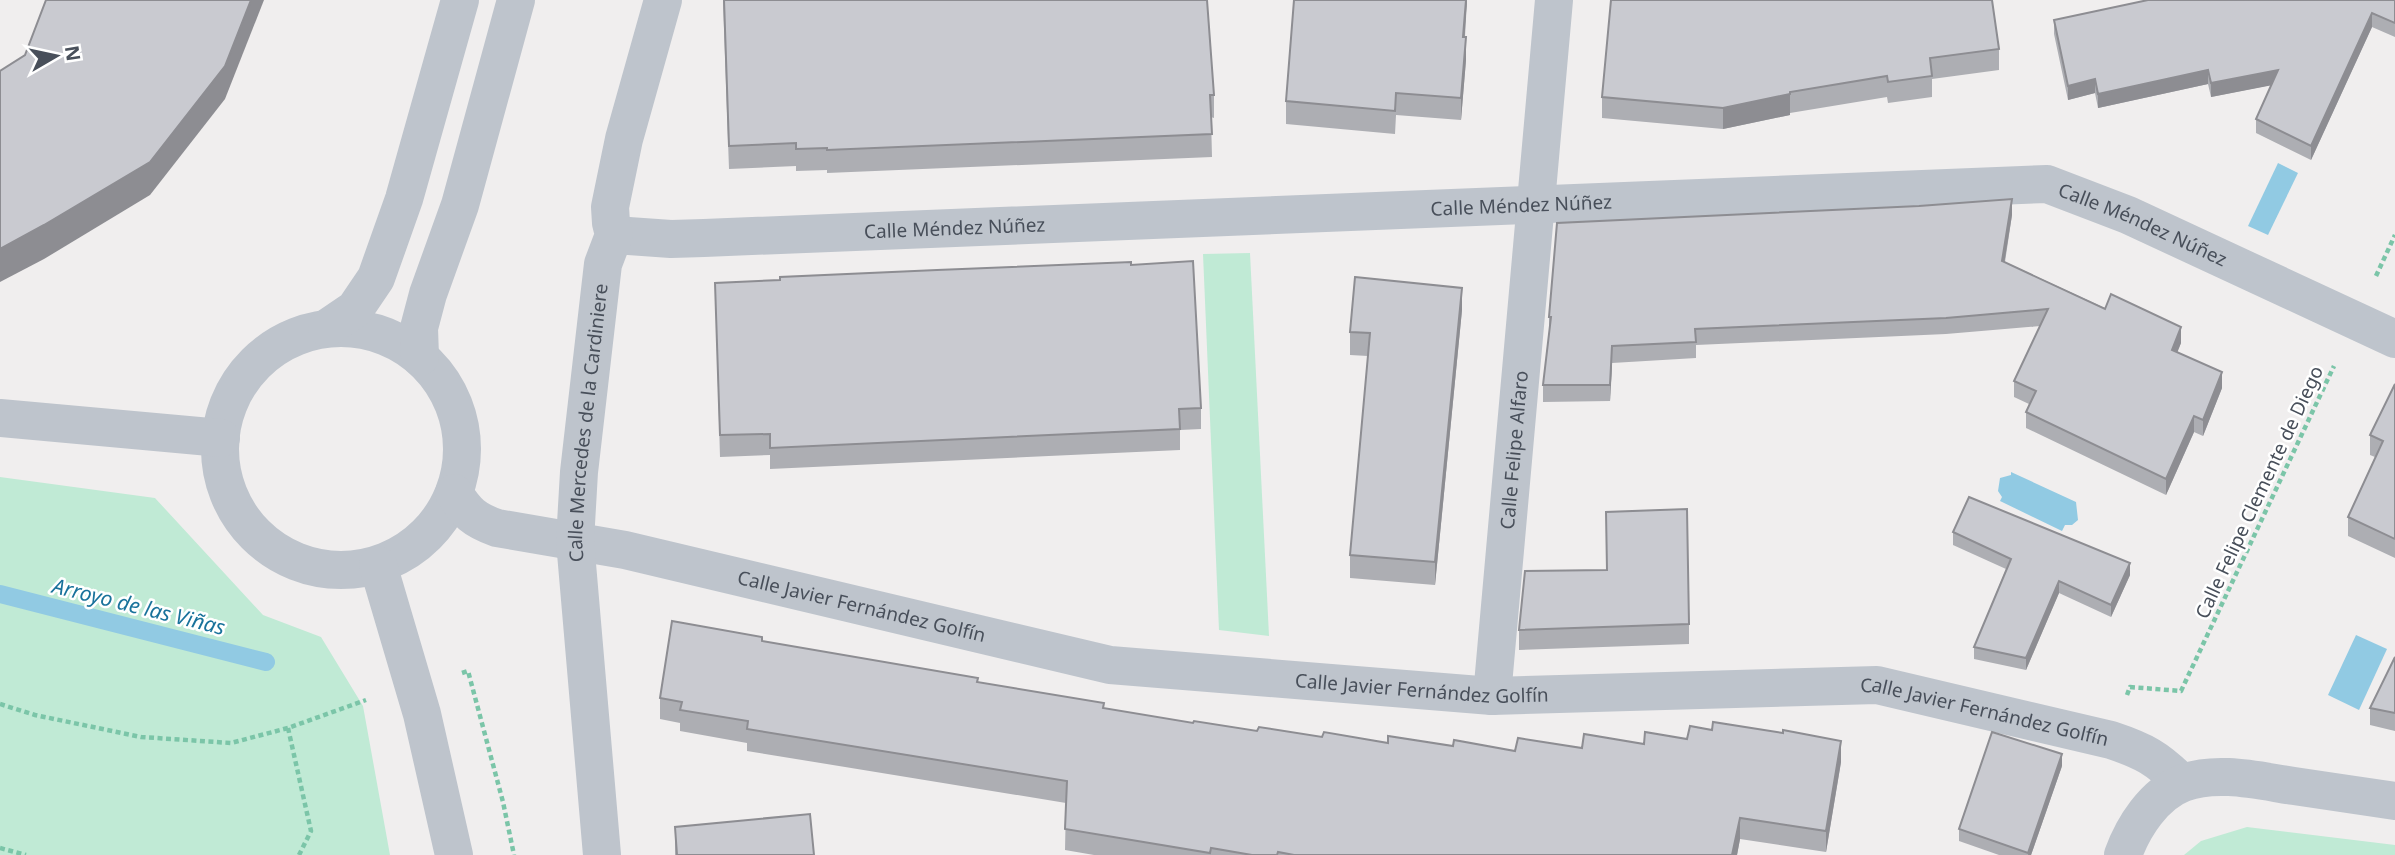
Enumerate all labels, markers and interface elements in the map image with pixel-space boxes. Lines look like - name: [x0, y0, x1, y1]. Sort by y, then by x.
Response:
- north arrow: [21, 21, 91, 91]
- text: N: [59, 44, 87, 63]
- street label: Calle Méndez Núñez: [2055, 177, 2231, 272]
- street label: Calle Méndez Núñez: [1430, 189, 1612, 222]
- street label: Calle Méndez Núñez: [863, 211, 1046, 245]
- street label: Calle Mercedes de la Cardiniere: [562, 282, 614, 563]
- street label: Calle Felipe Clemente de Diego: [2189, 361, 2329, 623]
- street label: Calle Felipe Alfaro: [1494, 370, 1534, 530]
- street label: Calle Javier Fernández Golfín: [735, 564, 988, 648]
- water label: Arroyo de las Viñas: [48, 571, 228, 641]
- street label: Calle Javier Fernández Golfín: [1294, 667, 1549, 709]
- street label: Calle Javier Fernández Golfín: [1860, 671, 2111, 752]

